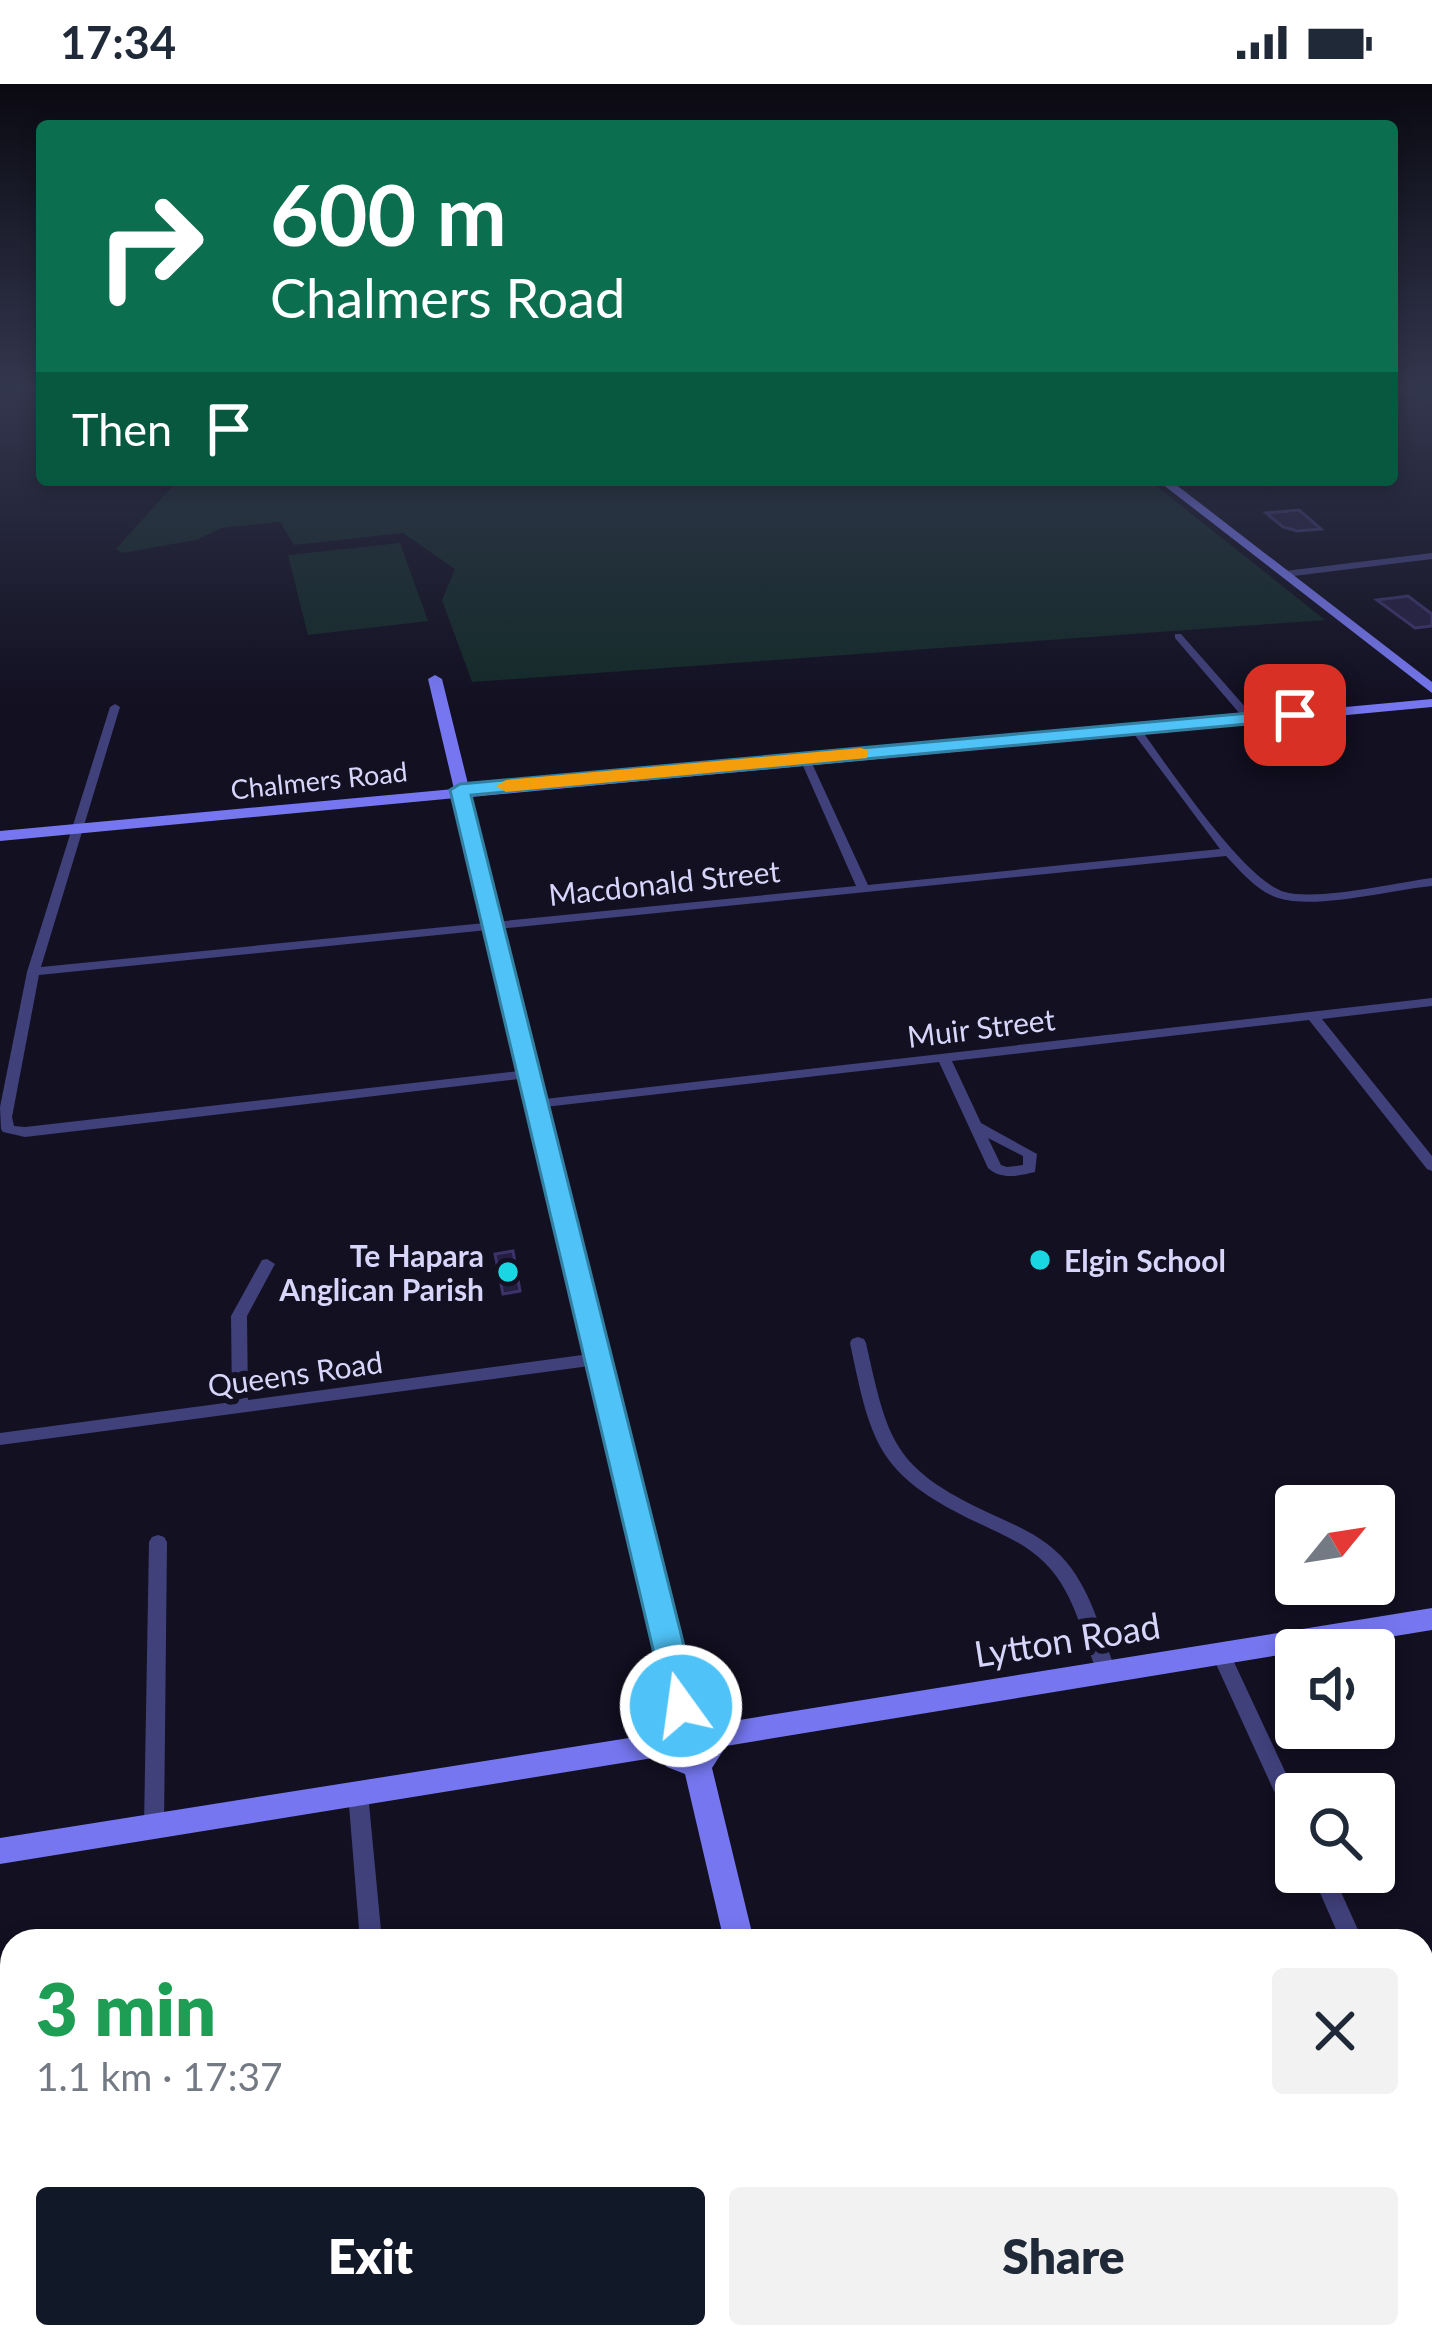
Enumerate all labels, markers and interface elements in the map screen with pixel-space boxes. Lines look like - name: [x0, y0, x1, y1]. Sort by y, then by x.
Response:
- text: 17:34: [60, 15, 176, 69]
- text: 600 m: [270, 163, 507, 264]
- icon: right: [72, 168, 228, 324]
- text: Chalmers Road: [270, 265, 625, 330]
- icon: arrive: [196, 396, 262, 462]
- text: Then: [72, 402, 172, 456]
- pin: [1244, 664, 1346, 766]
- icon: arrive: [1262, 682, 1328, 748]
- street label: Chalmers Road: [229, 754, 409, 806]
- street label: Macdonald Street: [547, 852, 782, 912]
- street label: Muir Street: [905, 1000, 1057, 1054]
- place label: Te Hapara Anglican Parish: [278, 1237, 484, 1307]
- place label: Elgin School: [1064, 1242, 1226, 1278]
- marker: Elgin School: [1027, 1247, 1053, 1273]
- marker: Te Hapara Anglican Parish: [495, 1259, 521, 1285]
- street label: Queens Road: [205, 1343, 385, 1403]
- north arrow: [1275, 1485, 1395, 1605]
- map controls: [1275, 1485, 1395, 1893]
- street label: Lytton Road: [971, 1603, 1163, 1675]
- button: sound: [1275, 1629, 1395, 1749]
- position arrow: [618, 1643, 744, 1769]
- button: search: [1275, 1773, 1395, 1893]
- text: 3 min: [36, 1965, 216, 2051]
- button: close: [1272, 1968, 1398, 2094]
- text: 1.1 km · 17:37: [36, 2053, 283, 2099]
- button: Exit: [36, 2187, 705, 2325]
- button: Share: [729, 2187, 1398, 2325]

